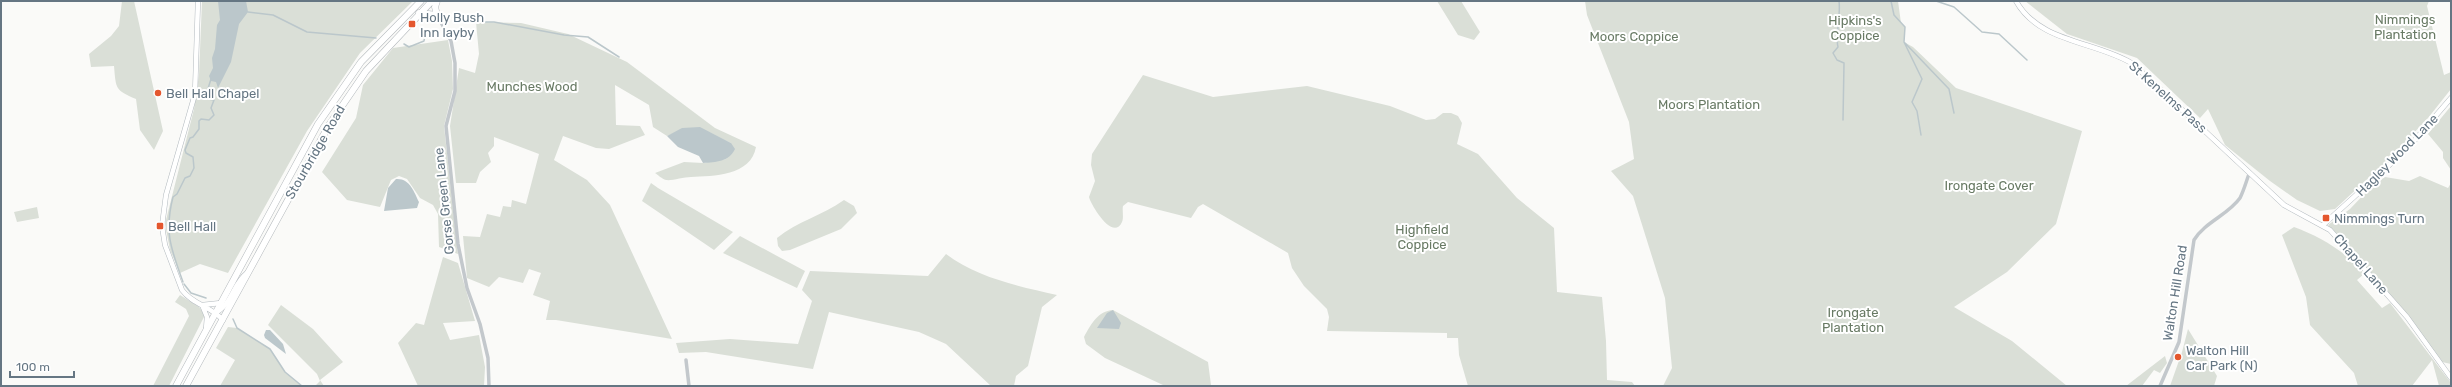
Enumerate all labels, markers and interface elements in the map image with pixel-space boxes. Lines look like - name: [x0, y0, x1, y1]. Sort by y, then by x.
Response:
- place label: Holly Bush Inn layby: [420, 10, 484, 40]
- park label: Nimmings Plantation: [2374, 12, 2436, 42]
- park label: Hipkins's Coppice: [1828, 13, 1882, 43]
- marker: Holly Bush Inn layby: [407, 19, 417, 29]
- park label: Moors Coppice: [1589, 29, 1679, 44]
- street label: St Kenelms Pass: [2126, 58, 2210, 136]
- park label: Munches Wood: [487, 79, 577, 94]
- place label: Bell Hall Chapel: [166, 86, 259, 101]
- marker: Bell Hall Chapel: [153, 88, 163, 98]
- park label: Moors Plantation: [1658, 97, 1760, 112]
- street label: Stourbridge Road: [282, 102, 349, 202]
- street label: Hagley Wood Lane: [2353, 111, 2442, 200]
- street label: Gorse Green Lane: [431, 147, 457, 255]
- park label: Irongate Cover: [1944, 178, 2034, 194]
- place label: Nimmings Turn: [2334, 211, 2425, 227]
- marker: Nimmings Turn: [2321, 213, 2331, 223]
- place label: Bell Hall: [168, 219, 216, 234]
- marker: Bell Hall: [155, 221, 165, 231]
- park label: Highfield Coppice: [1395, 222, 1449, 252]
- street label: Chapel Lane: [2331, 231, 2391, 297]
- street label: Walton Hill Road: [2160, 244, 2190, 342]
- park label: Irongate Plantation: [1822, 305, 1884, 335]
- place label: Walton Hill Car Park (N): [2186, 343, 2258, 373]
- marker: Walton Hill Car Park (N): [2173, 352, 2183, 362]
- scale bar: [10, 353, 74, 379]
- text: 100 m: [16, 360, 50, 374]

